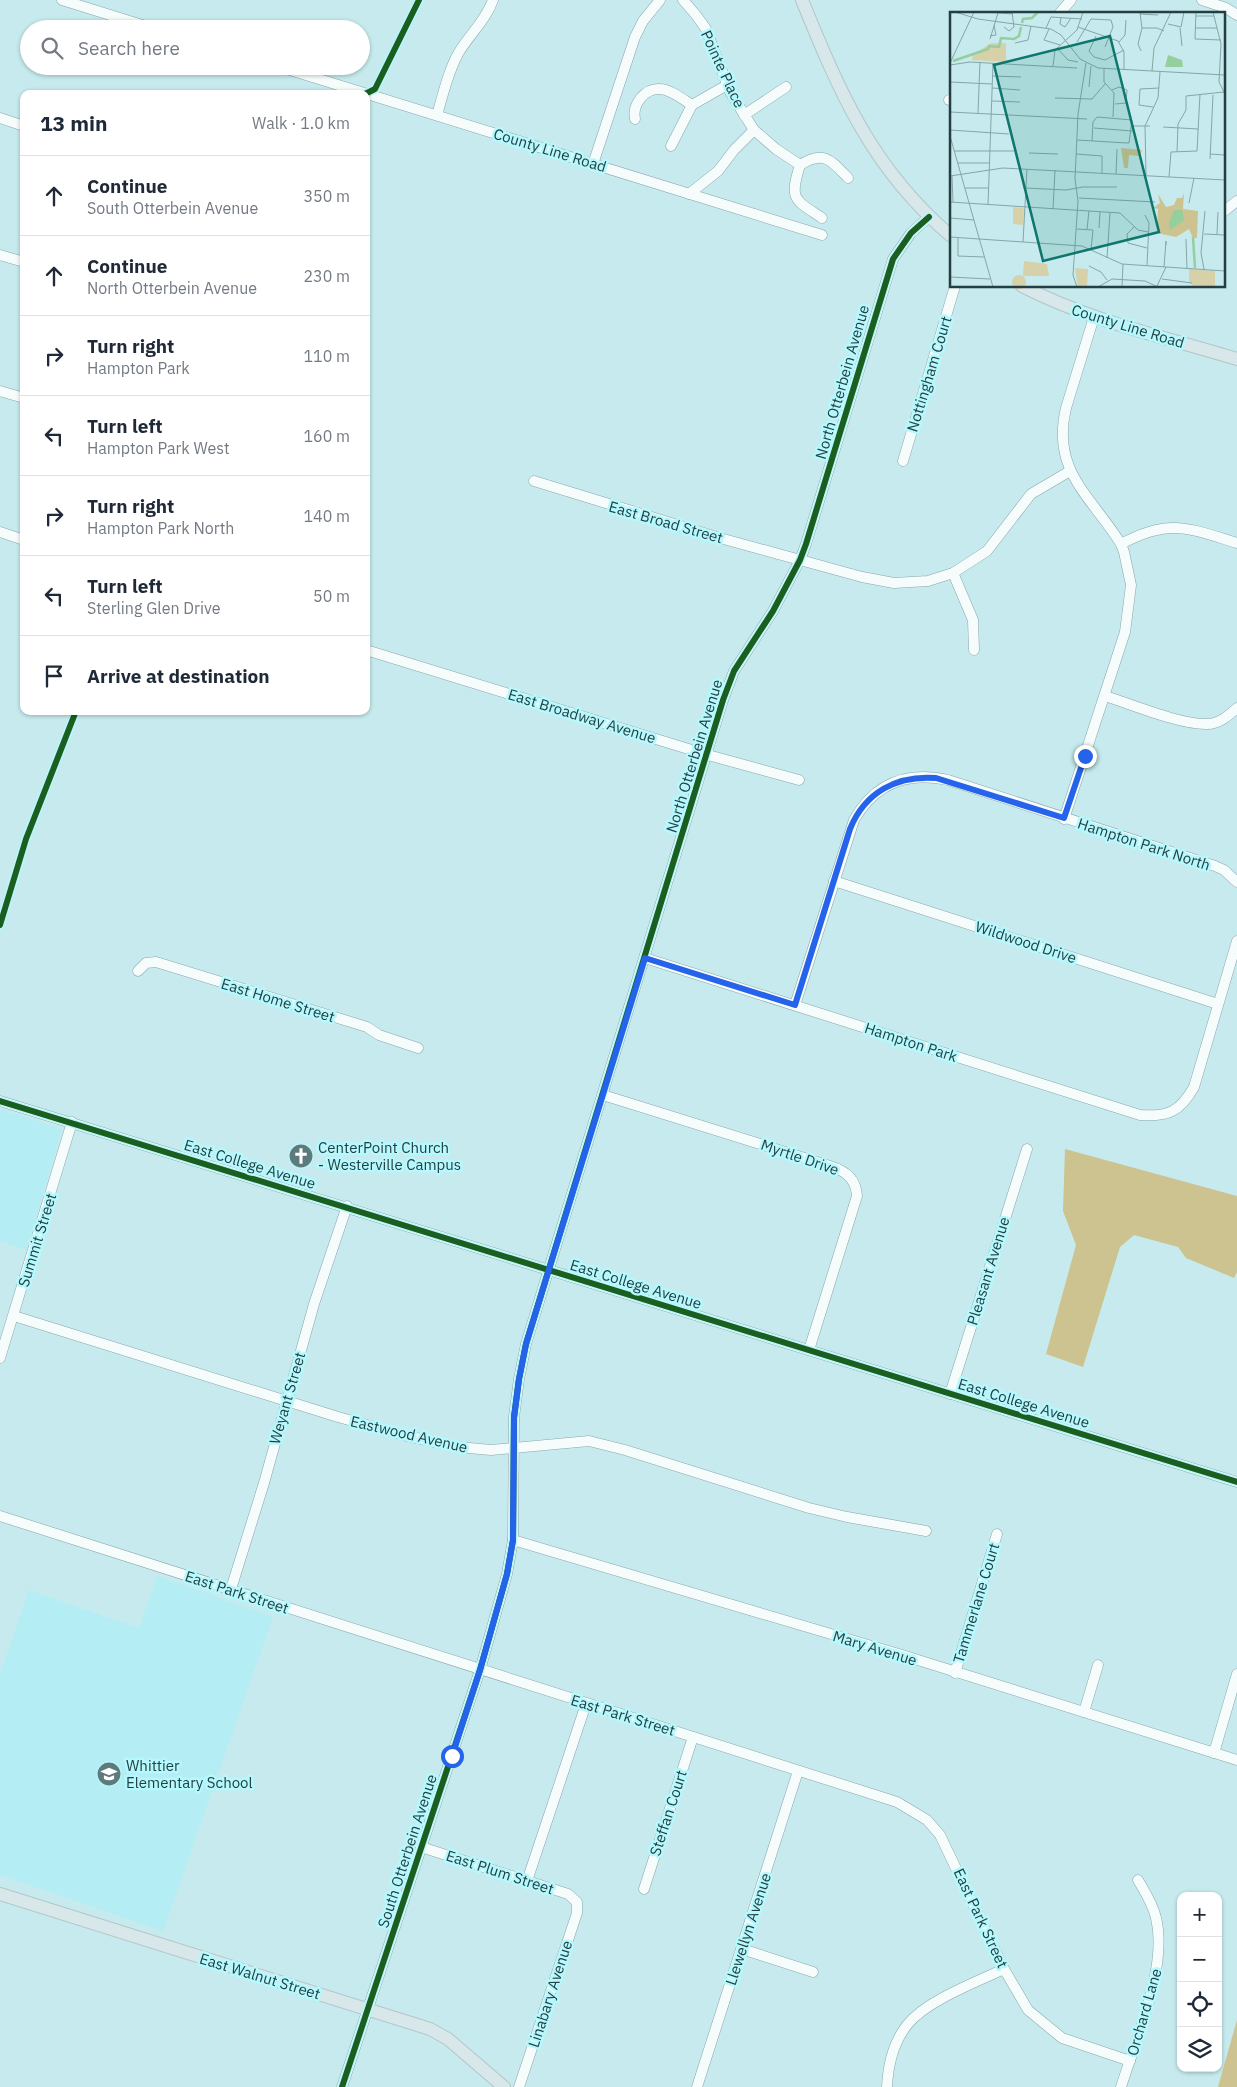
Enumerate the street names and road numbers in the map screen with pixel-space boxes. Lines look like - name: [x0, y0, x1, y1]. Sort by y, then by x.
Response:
- street label: Pointe Place: [697, 27, 749, 111]
- street label: County Line Road: [491, 124, 609, 176]
- street label: County Line Road: [1069, 300, 1187, 352]
- street label: North Otterbein Avenue: [811, 303, 873, 461]
- street label: Nottingham Court: [902, 314, 956, 434]
- street label: East Broad Street: [607, 497, 725, 547]
- street label: North Otterbein Avenue: [662, 677, 726, 835]
- street label: East Broadway Avenue: [506, 684, 658, 748]
- street label: Hampton Park North: [1075, 814, 1213, 874]
- street label: Wildwood Drive: [973, 917, 1079, 967]
- street label: East Home Street: [219, 974, 337, 1026]
- street label: Hampton Park: [862, 1018, 960, 1066]
- street label: East College Avenue: [182, 1135, 318, 1193]
- street label: Myrtle Drive: [759, 1135, 841, 1179]
- street label: Summit Street: [14, 1191, 60, 1289]
- street label: Pleasant Avenue: [963, 1215, 1013, 1327]
- street label: East College Avenue: [568, 1255, 704, 1313]
- street label: Weyant Street: [265, 1350, 309, 1446]
- street label: East College Avenue: [956, 1374, 1092, 1432]
- street label: Eastwood Avenue: [348, 1411, 470, 1457]
- street label: Tammerlane Court: [949, 1540, 1003, 1666]
- street label: East Park Street: [183, 1566, 291, 1618]
- street label: Mary Avenue: [831, 1626, 919, 1670]
- street label: East Park Street: [569, 1690, 677, 1740]
- street label: Steffan Court: [645, 1768, 691, 1858]
- street label: South Otterbein Avenue: [373, 1772, 441, 1930]
- street label: East Plum Street: [444, 1846, 556, 1898]
- street label: East Park Street: [950, 1865, 1012, 1971]
- street label: Llewellyn Avenue: [721, 1870, 775, 1988]
- street label: Linabary Avenue: [524, 1938, 576, 2050]
- street label: East Walnut Street: [197, 1949, 323, 2003]
- street label: Orchard Lane: [1122, 1966, 1166, 2058]

